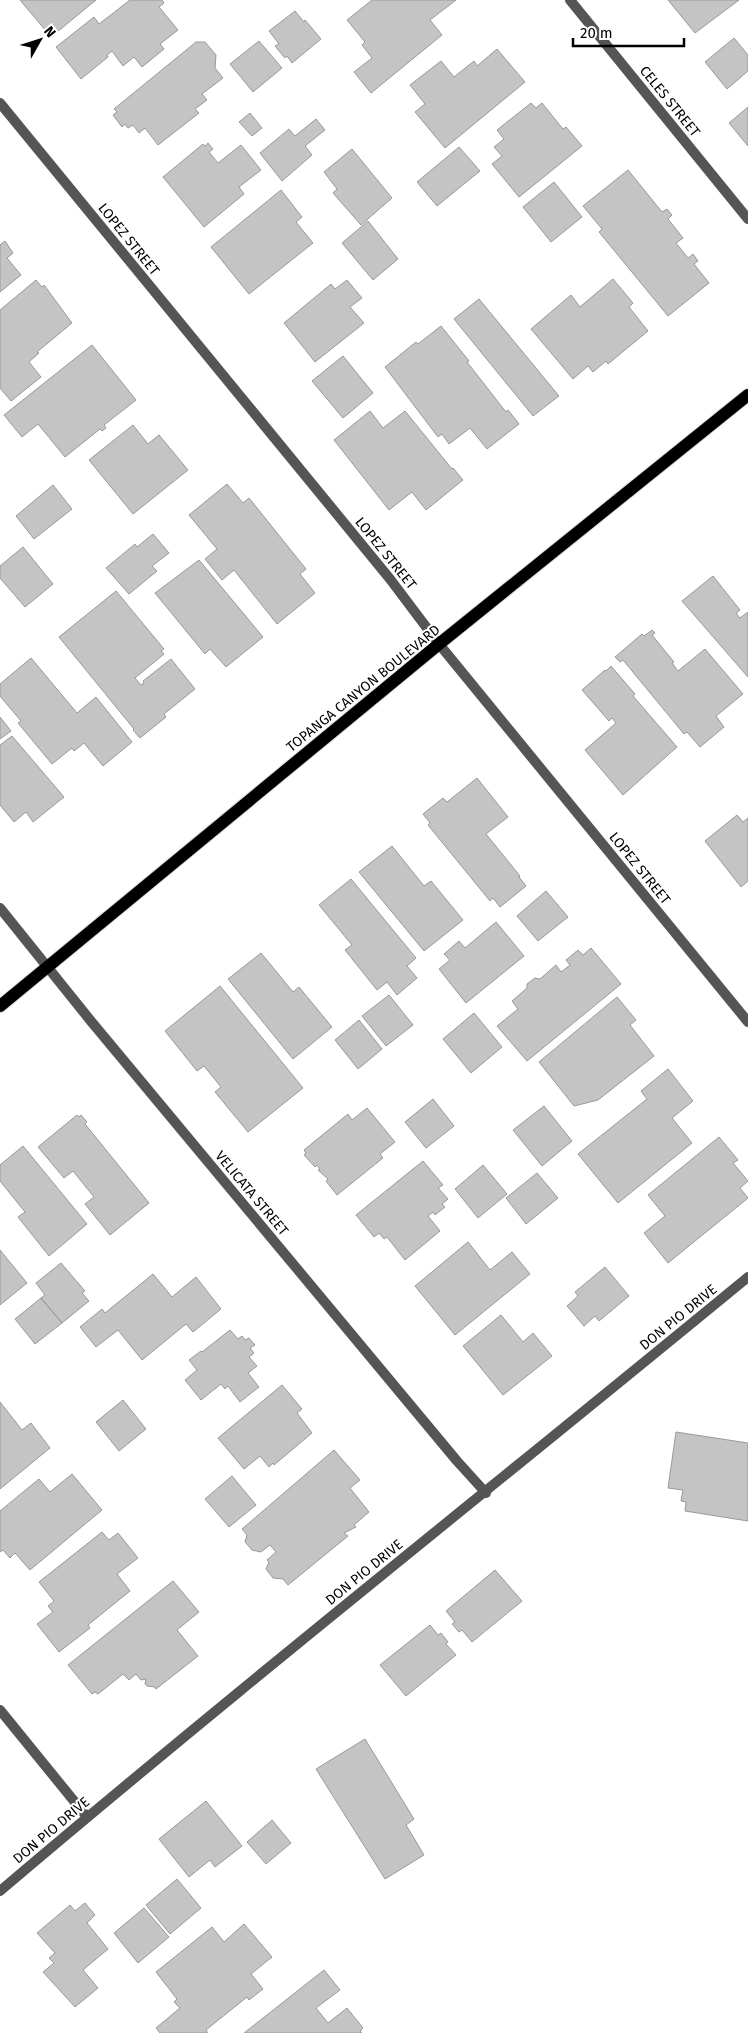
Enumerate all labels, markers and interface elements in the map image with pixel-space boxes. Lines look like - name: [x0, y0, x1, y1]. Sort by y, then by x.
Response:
- north arrow: [15, 15, 65, 65]
- scale bar: [573, 15, 684, 47]
- text: N: [40, 23, 59, 41]
- text: 20 m: [580, 24, 613, 42]
- street label: CELES STREET: [636, 62, 704, 141]
- street label: LOPEZ STREET: [94, 200, 163, 279]
- street label: LOPEZ STREET: [351, 514, 420, 593]
- street label: TOPANGA CANYON BOULEVARD: [283, 621, 443, 756]
- street label: LOPEZ STREET: [605, 829, 674, 908]
- street label: VELICATA STREET: [211, 1148, 292, 1240]
- street label: DON PIO DRIVE: [636, 1281, 720, 1354]
- street label: DON PIO DRIVE: [322, 1536, 406, 1609]
- street label: DON PIO DRIVE: [10, 1793, 93, 1867]

